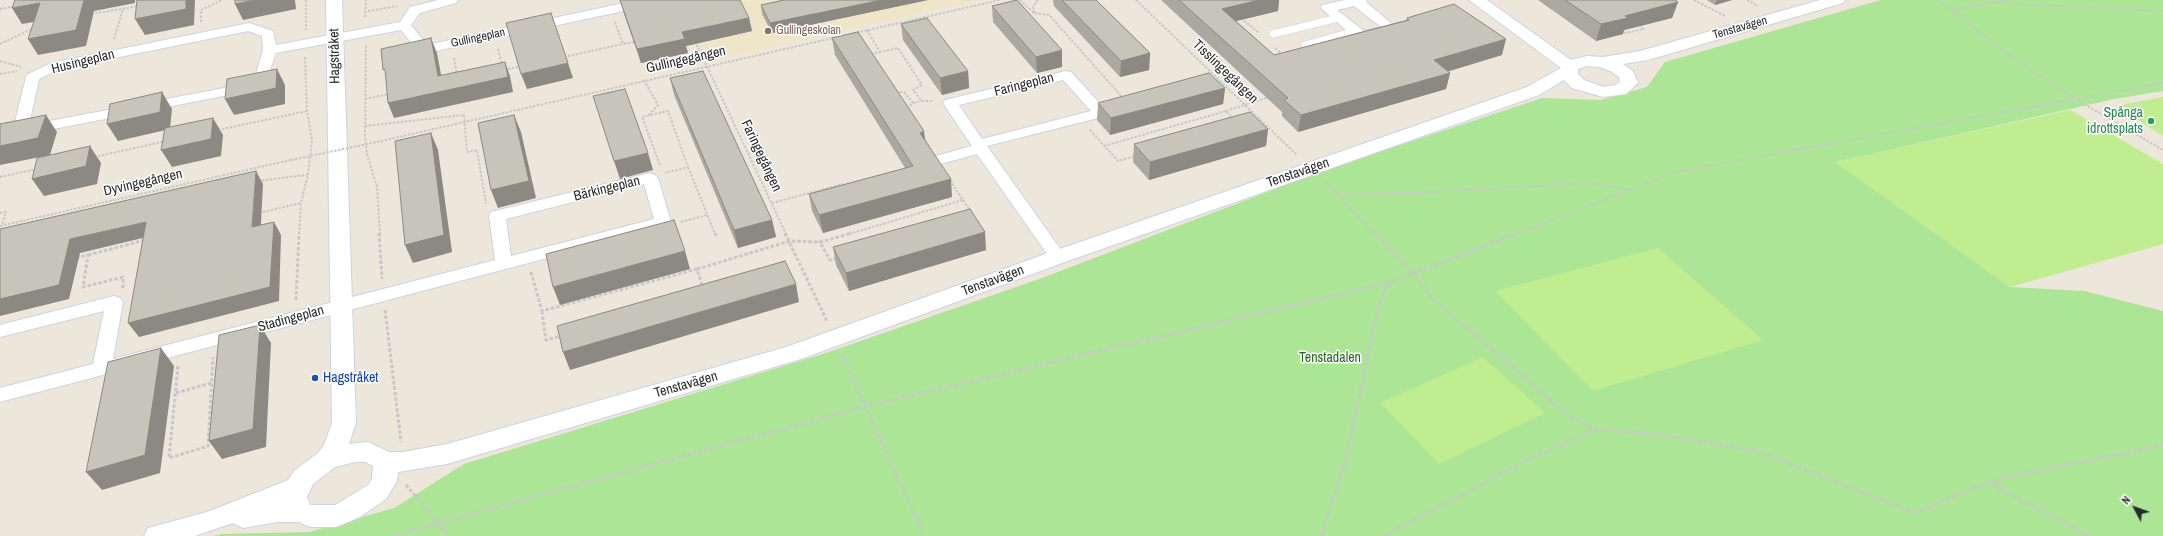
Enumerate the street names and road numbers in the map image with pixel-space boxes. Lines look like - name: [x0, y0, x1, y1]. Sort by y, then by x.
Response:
- street label: Tenstavägen: [1711, 13, 1769, 43]
- street label: Gullingeplan: [449, 25, 507, 51]
- street label: Hagstråket: [326, 28, 344, 84]
- street label: Tisslingegången: [1189, 37, 1261, 107]
- street label: Gullingegången: [645, 43, 727, 77]
- street label: Husingeplan: [50, 46, 116, 78]
- street label: Faringeplan: [993, 70, 1055, 100]
- street label: Faringegången: [737, 117, 785, 195]
- street label: Tenstavägen: [1264, 154, 1332, 192]
- street label: Dyvingegången: [102, 166, 184, 200]
- street label: Bärkingeplan: [572, 173, 642, 205]
- street label: Tenstavägen: [960, 262, 1026, 300]
- street label: Stadingeplan: [256, 302, 326, 336]
- street label: Tenstavägen: [652, 368, 720, 402]

